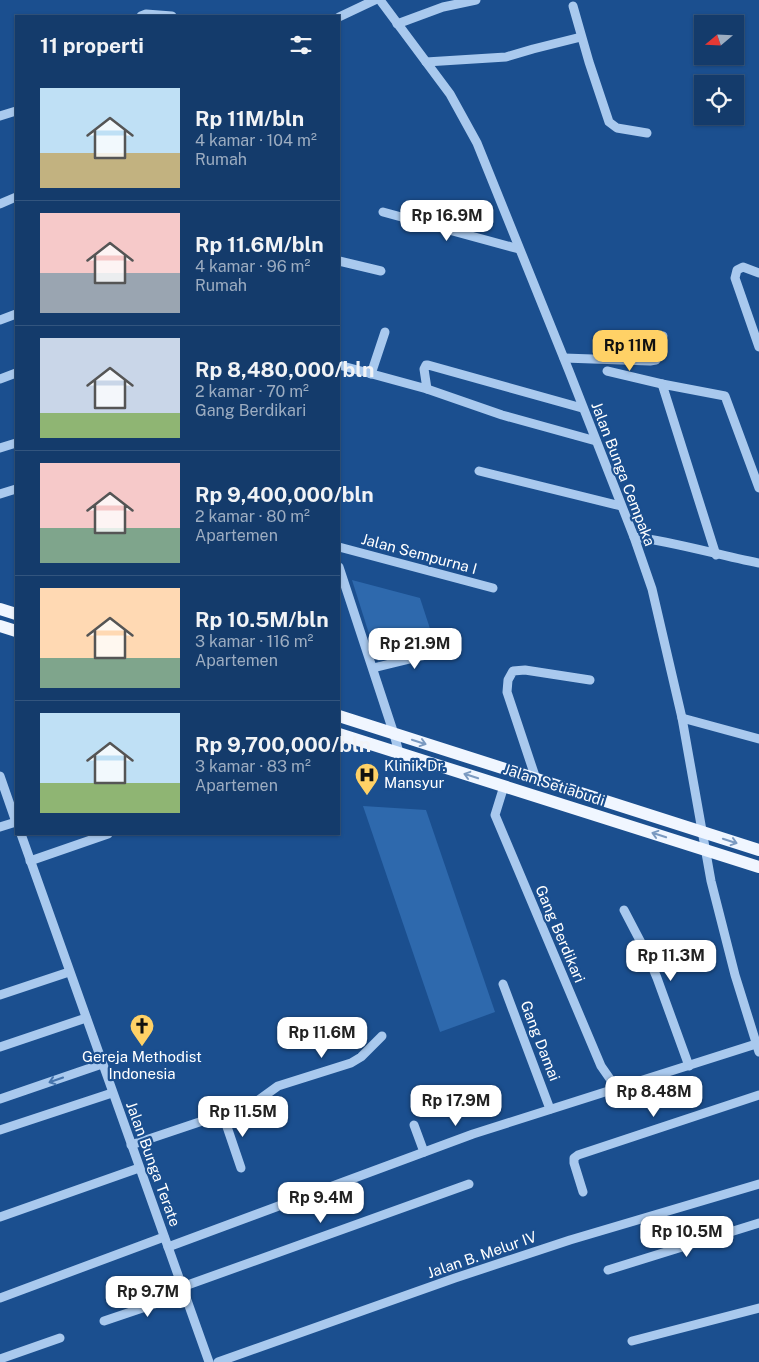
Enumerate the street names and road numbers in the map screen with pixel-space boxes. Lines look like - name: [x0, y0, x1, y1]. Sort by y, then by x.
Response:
- street label: Jalan Bunga Cempaka: [588, 399, 659, 548]
- street label: Jalan Sempurna I: [359, 530, 479, 577]
- street label: Jalan Setiabudi: [501, 760, 607, 809]
- street label: Gang Berdikari: [532, 883, 589, 985]
- street label: Gang Damai: [517, 998, 564, 1083]
- street label: Jalan Bunga Terate: [123, 1099, 184, 1229]
- street label: Jalan B. Melur IV: [425, 1228, 539, 1281]

